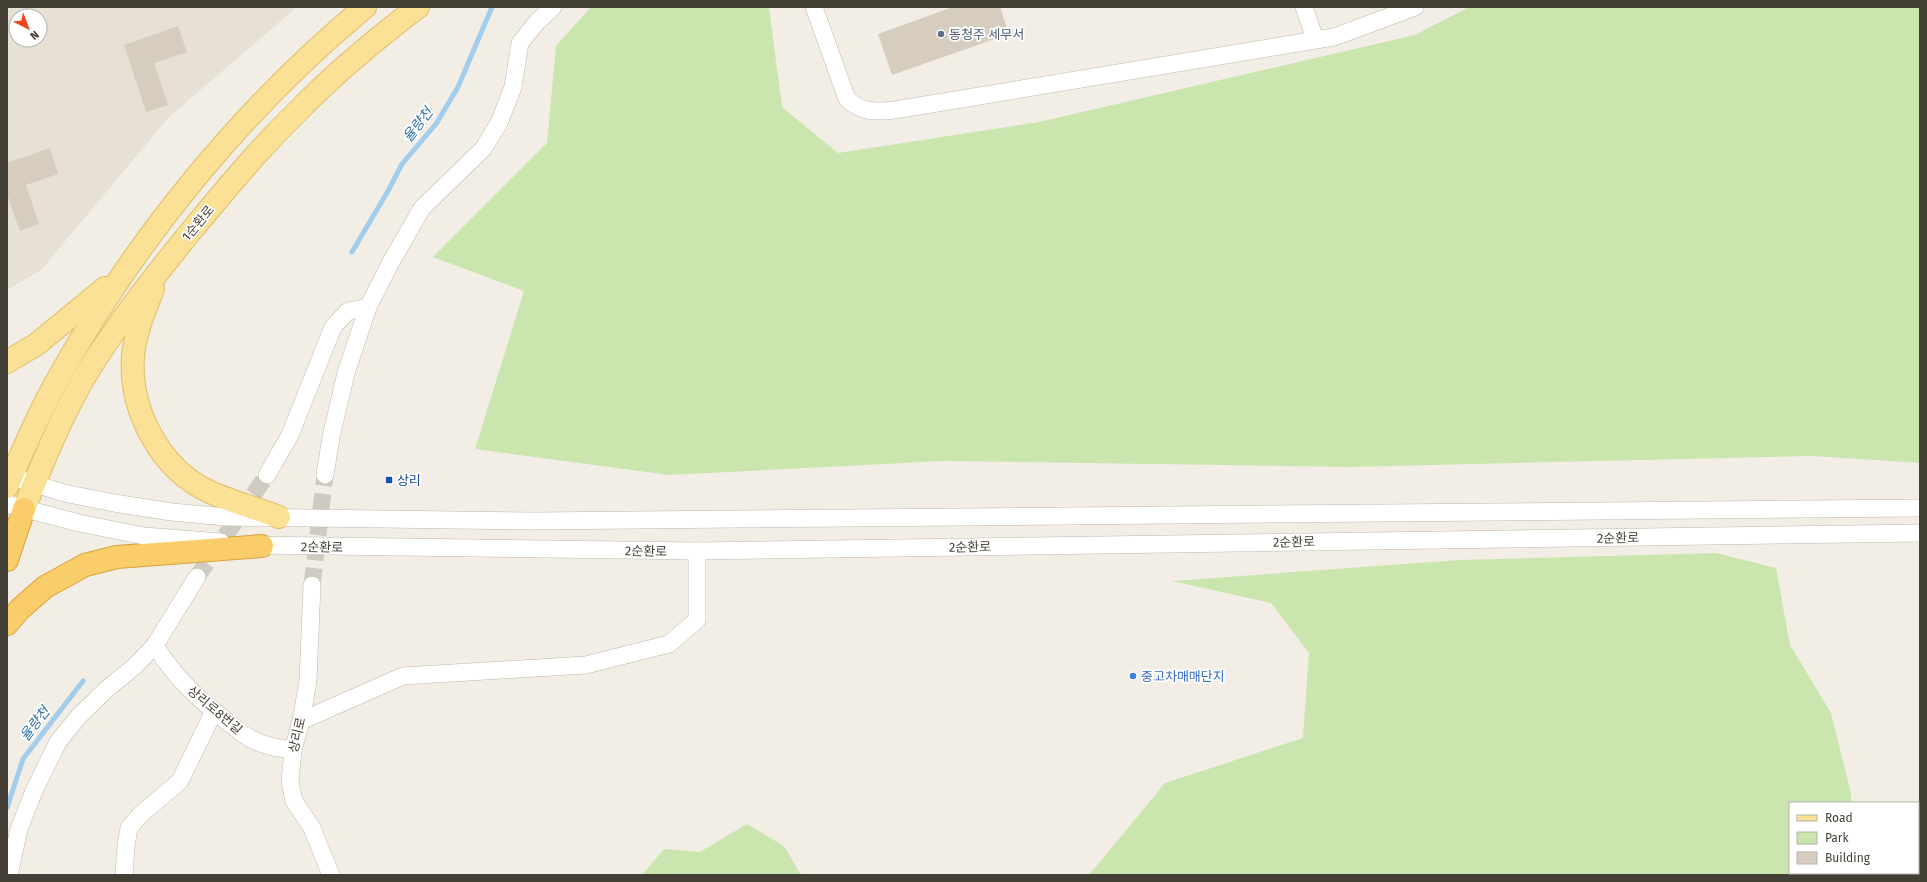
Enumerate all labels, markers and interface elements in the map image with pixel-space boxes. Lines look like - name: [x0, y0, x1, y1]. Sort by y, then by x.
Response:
- north arrow: [8, 8, 48, 48]
- place label: 동청주 세무서: [949, 27, 1024, 42]
- text: N: [27, 28, 41, 42]
- marker: 동청주 세무서: [936, 29, 946, 39]
- water label: 율량천: [399, 104, 437, 145]
- street label: 1순환로: [179, 202, 217, 244]
- place label: 상리: [397, 473, 421, 488]
- marker: 상리: [384, 475, 394, 485]
- street label: 2순환로: [1597, 530, 1639, 546]
- street label: 2순환로: [1273, 534, 1315, 550]
- street label: 2순환로: [301, 539, 343, 555]
- street label: 2순환로: [949, 539, 991, 555]
- street label: 2순환로: [625, 543, 667, 559]
- place label: 중고차매매단지: [1141, 669, 1225, 684]
- marker: 중고차매매단지: [1128, 671, 1138, 681]
- street label: 상리로8번길: [185, 683, 245, 737]
- water label: 율량천: [16, 703, 54, 744]
- street label: 상리로: [286, 716, 308, 754]
- legend: [1789, 802, 1919, 874]
- text: Road: [1825, 811, 1853, 825]
- text: Park: [1825, 831, 1849, 845]
- text: Building: [1825, 851, 1871, 865]

